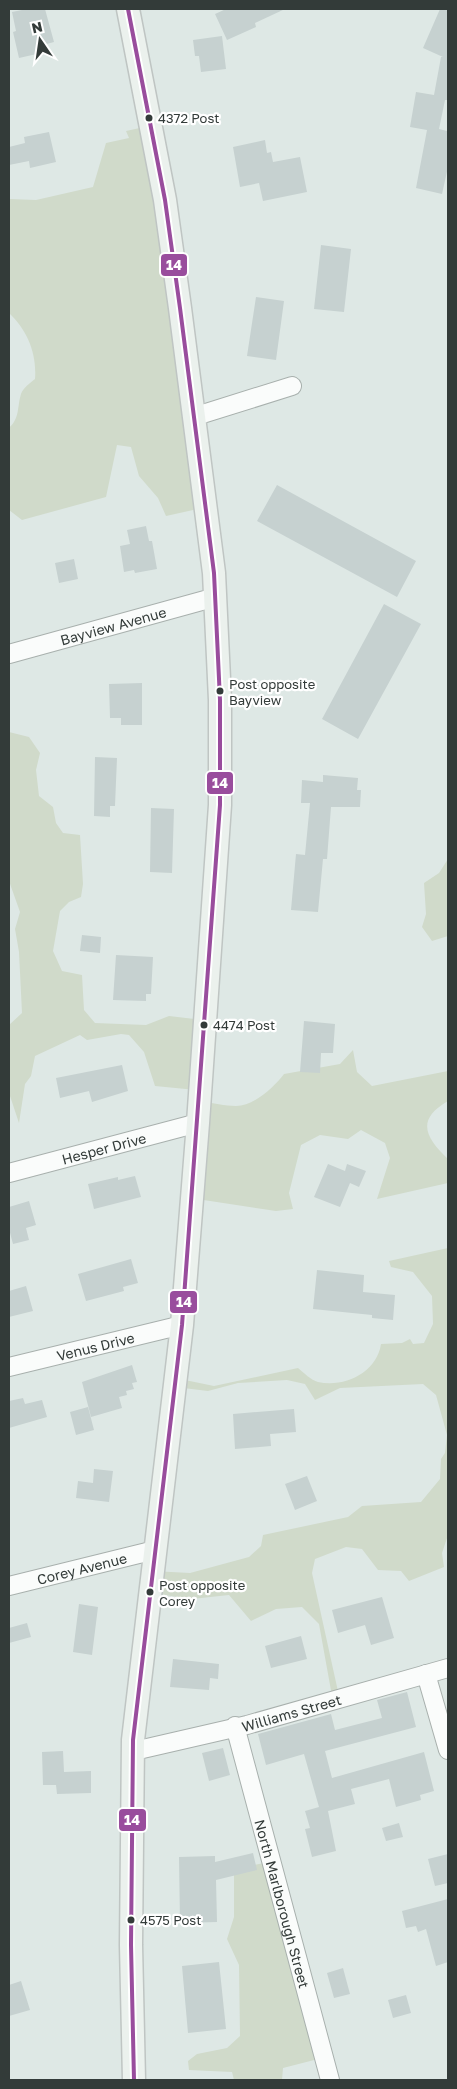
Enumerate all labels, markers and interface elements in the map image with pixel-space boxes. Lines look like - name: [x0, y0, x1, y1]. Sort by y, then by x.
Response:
- north arrow: [15, 15, 65, 65]
- text: N: [30, 17, 44, 36]
- place label: 4372 Post: [158, 110, 220, 126]
- marker: 4372 Post: [144, 113, 154, 123]
- line badge: 14: [160, 253, 188, 277]
- text: 14: [166, 256, 182, 273]
- street label: Bayview Avenue: [58, 603, 168, 648]
- place label: Post opposite Bayview: [229, 676, 315, 708]
- marker: Post opposite Bayview: [215, 686, 225, 696]
- line badge: 14: [206, 771, 234, 795]
- text: 14: [212, 774, 228, 791]
- place label: 4474 Post: [213, 1017, 275, 1033]
- marker: 4474 Post: [199, 1020, 209, 1030]
- street label: Hesper Drive: [60, 1129, 148, 1167]
- line badge: 14: [169, 1290, 198, 1314]
- text: 14: [176, 1293, 192, 1310]
- street label: Venus Drive: [55, 1328, 136, 1364]
- street label: Corey Avenue: [35, 1549, 128, 1587]
- place label: Post opposite Corey: [159, 1577, 245, 1609]
- marker: Post opposite Corey: [145, 1587, 155, 1597]
- street label: Williams Street: [240, 1690, 343, 1735]
- line badge: 14: [118, 1808, 147, 1832]
- text: 14: [124, 1811, 140, 1828]
- street label: North Marlborough Street: [252, 1818, 313, 1990]
- place label: 4575 Post: [140, 1912, 201, 1928]
- marker: 4575 Post: [126, 1915, 136, 1925]

